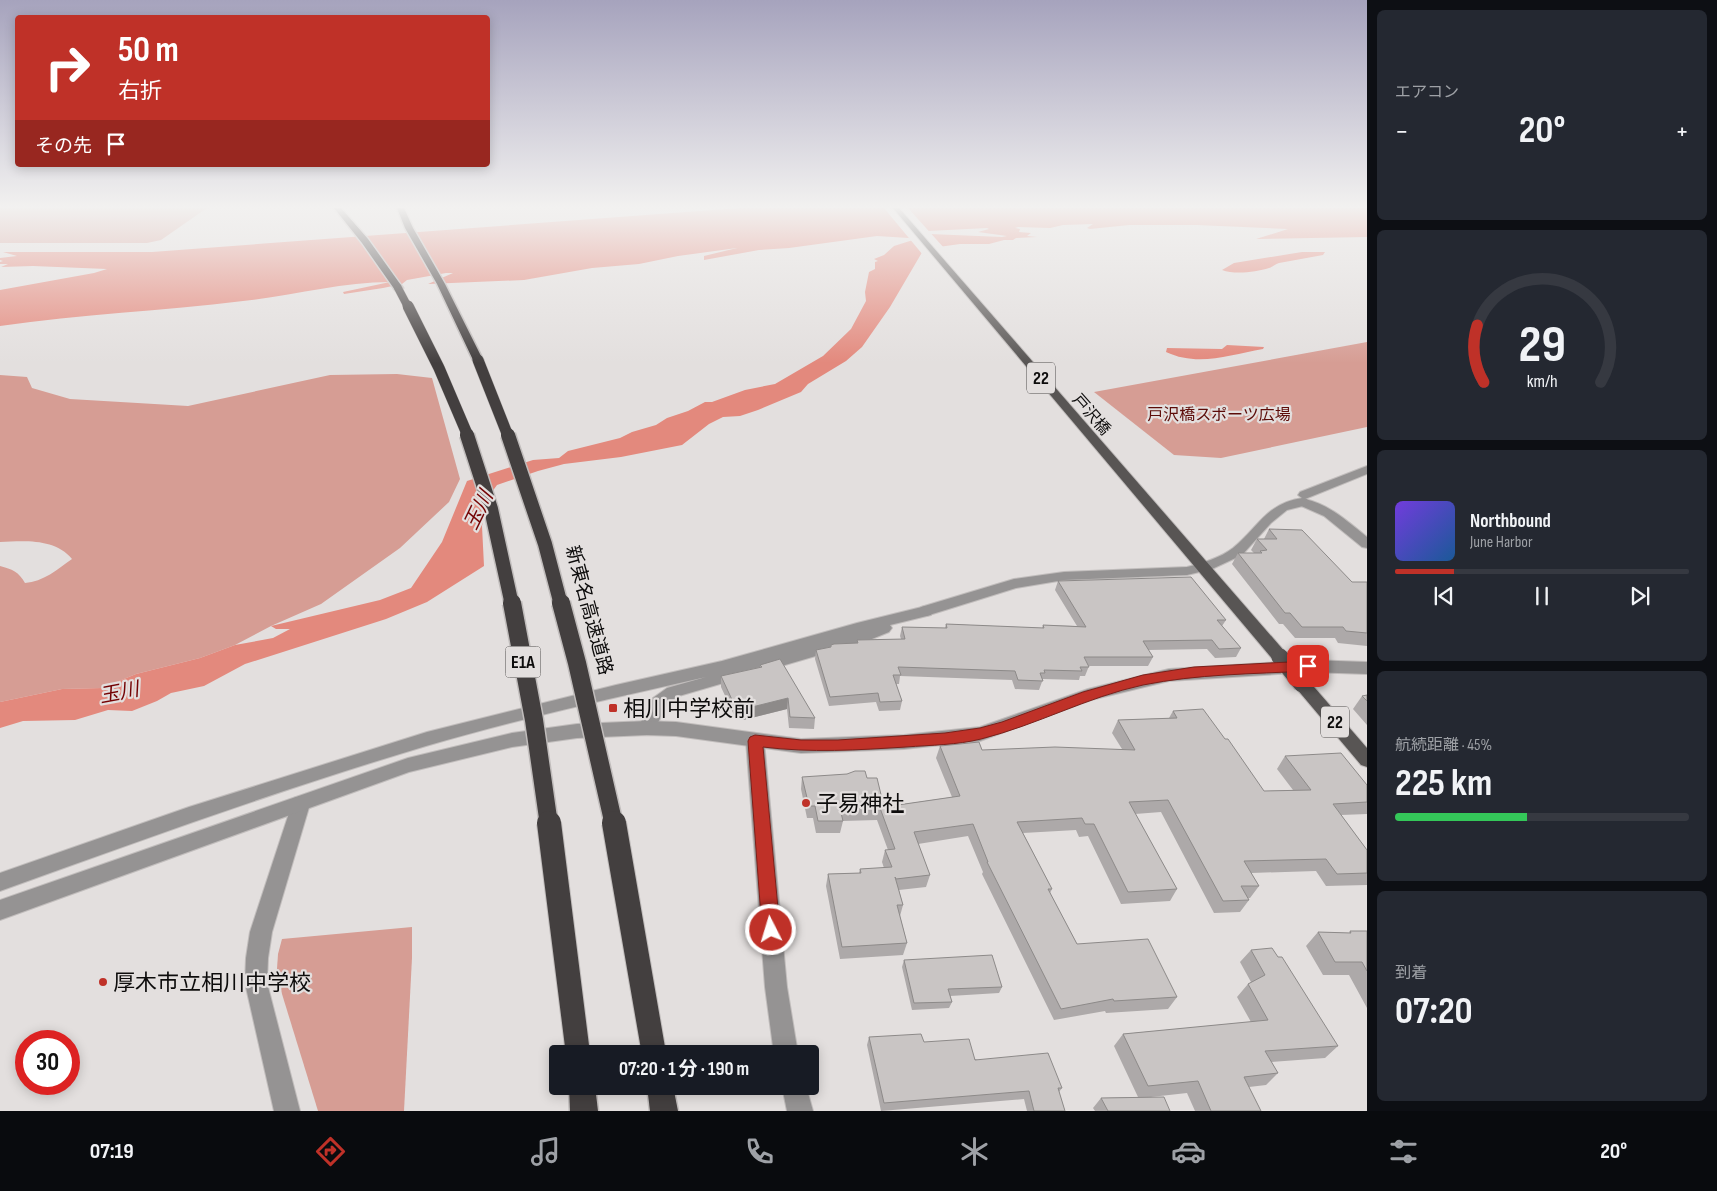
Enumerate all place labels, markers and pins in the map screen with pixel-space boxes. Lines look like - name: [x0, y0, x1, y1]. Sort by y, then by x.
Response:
- pin: [1287, 645, 1329, 687]
- place label: 相川中学校前: [623, 696, 755, 723]
- marker: 相川中学校前: [607, 702, 619, 714]
- place label: 子易神社: [816, 791, 904, 818]
- marker: 子易神社: [800, 797, 812, 809]
- place label: 厚木市立相川中学校: [113, 970, 311, 997]
- marker: 厚木市立相川中学校: [97, 976, 109, 988]

